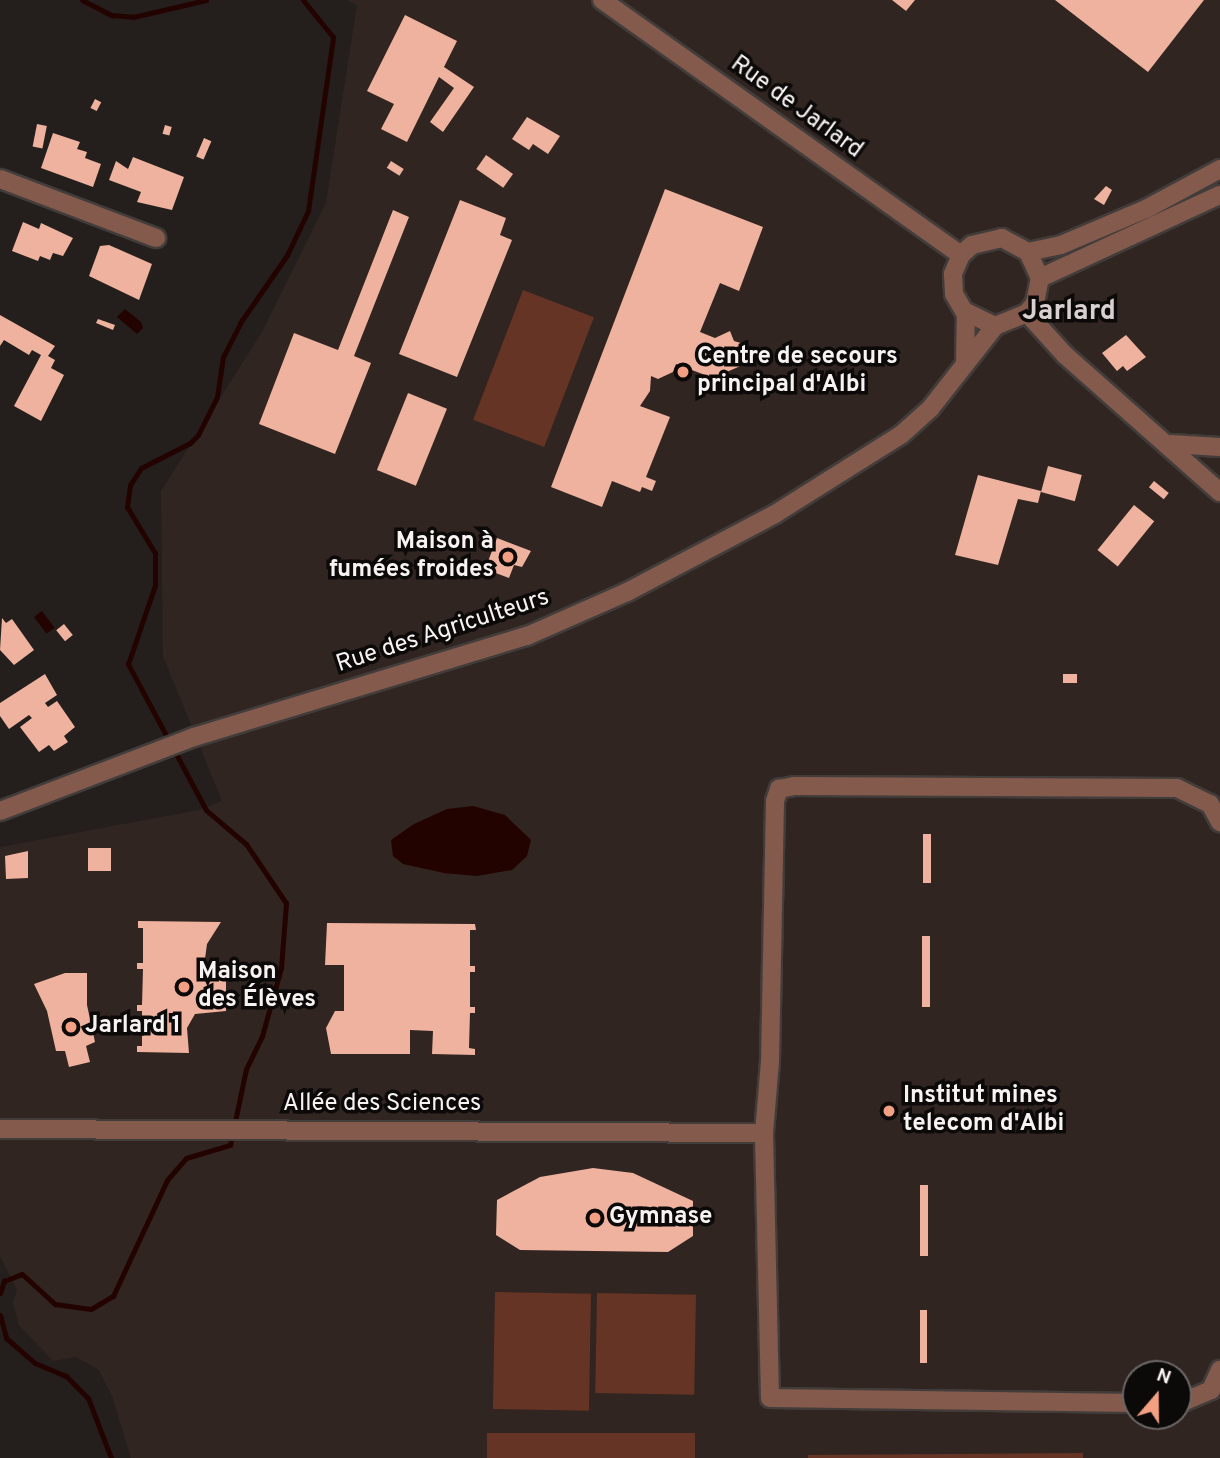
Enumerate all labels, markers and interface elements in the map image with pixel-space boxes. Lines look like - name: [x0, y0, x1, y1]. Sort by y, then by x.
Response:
- street label: Rue de Jarlard: [724, 50, 868, 166]
- district label: Jarlard: [1022, 295, 1116, 329]
- place label: Centre de secours principal d'Albi: [697, 344, 898, 400]
- marker: Centre de secours principal d'Albi: [675, 364, 691, 380]
- place label: Maison à fumées froides: [329, 529, 494, 585]
- marker: Maison à fumées froides: [500, 549, 516, 565]
- street label: Rue des Agriculteurs: [333, 584, 553, 680]
- place label: Maison des Élèves: [198, 959, 316, 1015]
- marker: Maison des Élèves: [176, 979, 192, 995]
- place label: Jarlard 1: [85, 1013, 181, 1041]
- marker: Jarlard 1: [63, 1019, 79, 1035]
- place label: Institut mines telecom d'Albi: [903, 1083, 1064, 1139]
- street label: Allée des Sciences: [283, 1091, 481, 1119]
- marker: Institut mines telecom d'Albi: [881, 1103, 897, 1119]
- place label: Gymnase: [609, 1204, 712, 1232]
- marker: Gymnase: [587, 1210, 603, 1226]
- north arrow: [1122, 1360, 1192, 1430]
- text: N: [1153, 1364, 1174, 1391]

